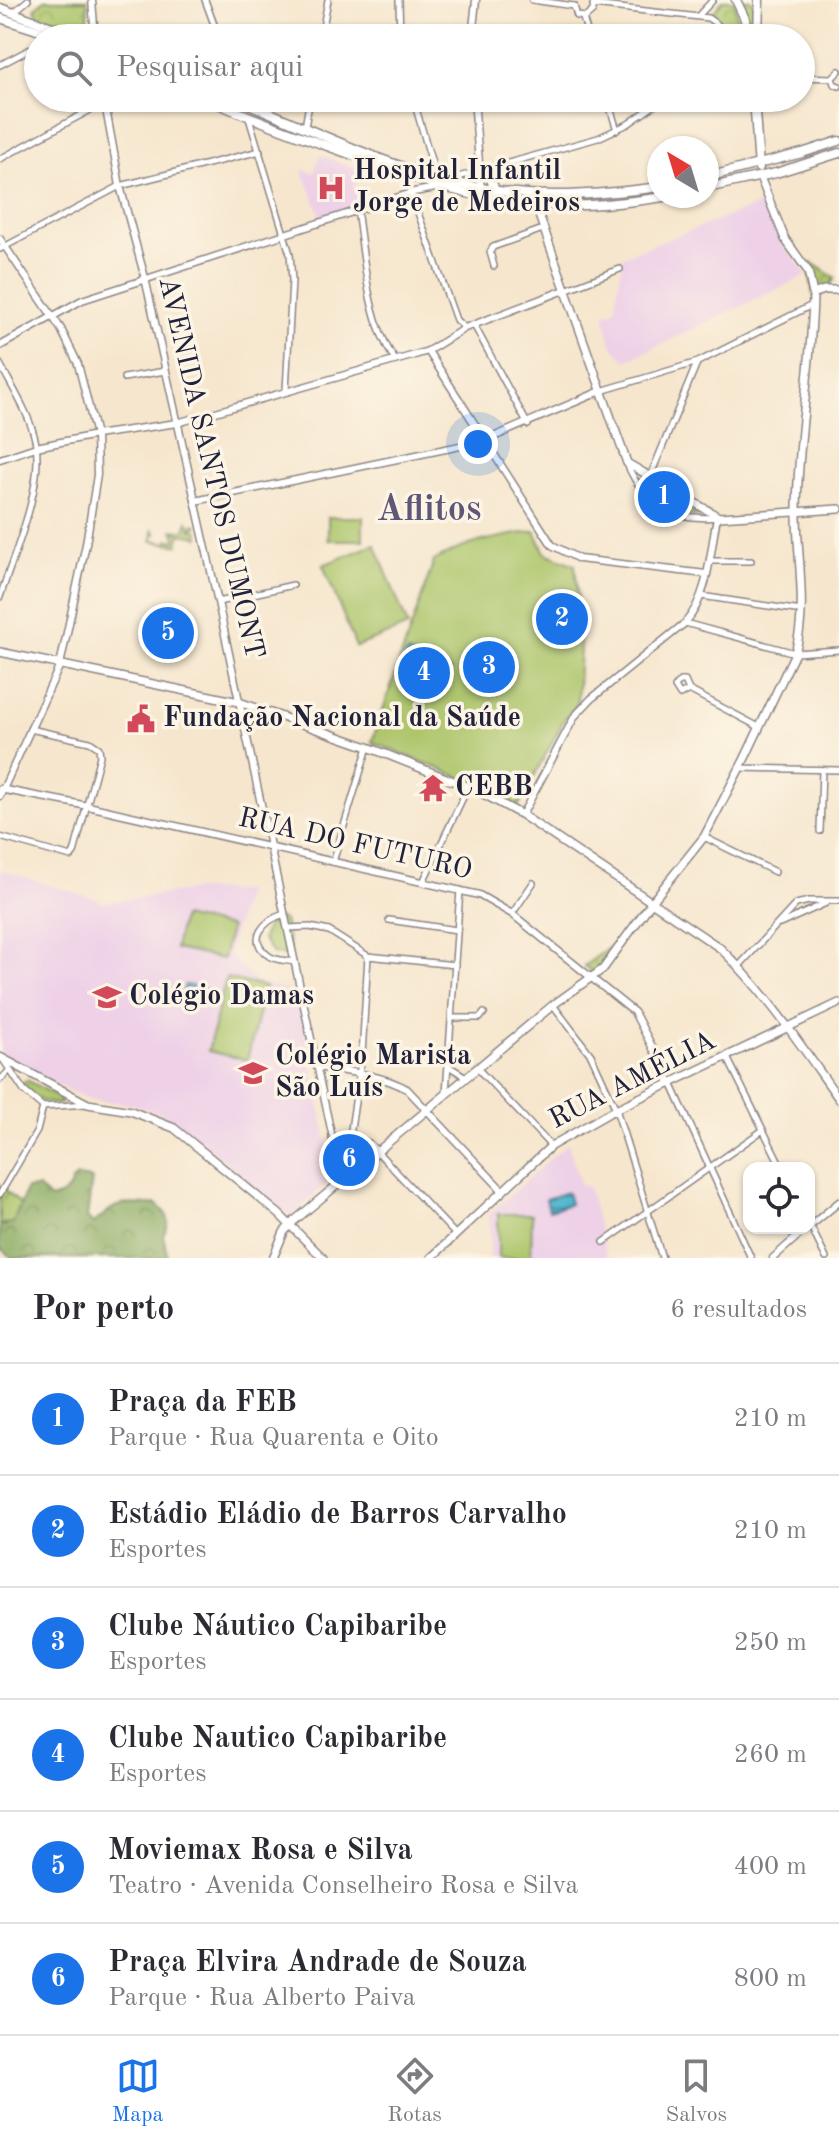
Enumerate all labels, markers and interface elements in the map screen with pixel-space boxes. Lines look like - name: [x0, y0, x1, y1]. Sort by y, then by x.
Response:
- search box: [24, 24, 815, 112]
- icon: search: [52, 46, 96, 90]
- text: Pesquisar aqui: [116, 53, 303, 83]
- north arrow: [647, 136, 719, 208]
- place label: Hospital Infantil Jorge de Medeiros: [353, 158, 580, 218]
- hospital icon: Hospital Infantil Jorge de Medeiros: [316, 173, 346, 203]
- street label: AVENIDA SANTOS DUMONT: [152, 274, 268, 662]
- your location: [458, 424, 498, 464]
- pin: 1: [638, 467, 690, 527]
- district label: Aflitos: [377, 493, 481, 529]
- pin: 2: [536, 589, 588, 649]
- pin: 5: [142, 603, 194, 663]
- pin: 3: [463, 637, 515, 697]
- pin: 4: [398, 643, 450, 703]
- public building icon: Fundação Nacional da Saúde: [126, 704, 156, 734]
- place label: Fundação Nacional da Saúde: [163, 705, 521, 733]
- temple icon: CEBB: [418, 773, 448, 803]
- place label: CEBB: [455, 774, 533, 802]
- street label: RUA DO FUTURO: [235, 804, 475, 886]
- school or university icon: Colégio Damas: [92, 982, 122, 1012]
- place label: Colégio Damas: [129, 983, 314, 1011]
- street label: RUA AMÉLIA: [543, 1023, 721, 1135]
- place label: Colégio Marista São Luís: [275, 1043, 471, 1103]
- school or university icon: Colégio Marista São Luís: [238, 1058, 268, 1088]
- pin: 6: [323, 1130, 375, 1190]
- map controls: [743, 1162, 815, 1234]
- button: locate: [743, 1162, 815, 1234]
- text: Por perto: [32, 1293, 174, 1327]
- text: 6 resultados: [670, 1297, 807, 1323]
- text: Praça da FEB: [108, 1388, 297, 1418]
- text: 1: [50, 1406, 66, 1432]
- text: 210 m: [734, 1406, 807, 1432]
- text: Parque · Rua Quarenta e Oito: [108, 1425, 439, 1451]
- text: Estádio Eládio de Barros Carvalho: [108, 1500, 567, 1530]
- text: 2: [50, 1518, 66, 1544]
- text: 210 m: [734, 1518, 807, 1544]
- text: Esportes: [108, 1537, 207, 1563]
- text: Clube Náutico Capibaribe: [108, 1612, 447, 1642]
- text: 3: [50, 1630, 66, 1656]
- text: 250 m: [734, 1630, 807, 1656]
- text: Esportes: [108, 1649, 207, 1675]
- text: Clube Nautico Capibaribe: [108, 1724, 447, 1754]
- text: 4: [50, 1742, 66, 1768]
- text: 260 m: [734, 1742, 807, 1768]
- text: Esportes: [108, 1761, 207, 1787]
- text: Moviemax Rosa e Silva: [108, 1836, 413, 1866]
- text: 5: [50, 1854, 66, 1880]
- text: 400 m: [734, 1854, 807, 1880]
- text: Teatro · Avenida Conselheiro Rosa e Silva: [108, 1873, 578, 1899]
- text: Praça Elvira Andrade de Souza: [108, 1948, 527, 1978]
- text: 6: [50, 1966, 66, 1992]
- text: 800 m: [734, 1966, 807, 1992]
- text: Parque · Rua Alberto Paiva: [108, 1985, 416, 2011]
- tab: Mapa: [112, 2054, 163, 2129]
- tab: Rotas: [387, 2054, 442, 2129]
- tab: Salvos: [666, 2054, 727, 2129]

